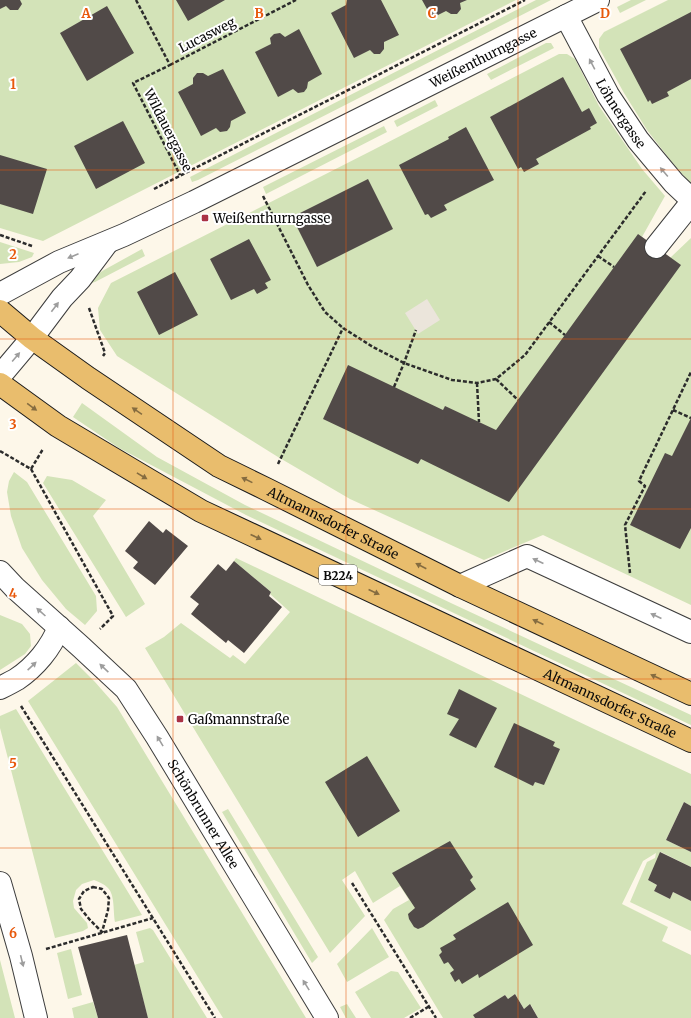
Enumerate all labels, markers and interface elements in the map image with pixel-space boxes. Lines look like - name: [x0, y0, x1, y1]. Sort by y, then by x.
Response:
- text: A: [80, 5, 91, 22]
- text: B: [254, 5, 264, 22]
- text: C: [428, 5, 437, 22]
- text: D: [600, 5, 610, 22]
- street label: Lucasweg: [176, 13, 238, 57]
- street label: Weißenthurngasse: [426, 24, 539, 92]
- one-way arrow: [588, 58, 595, 70]
- text: 1: [10, 76, 16, 93]
- street label: Löhnergasse: [592, 76, 650, 152]
- street label: Wildauergasse: [139, 85, 196, 174]
- one-way arrow: [659, 166, 668, 177]
- place label: Weißenthurngasse: [212, 210, 330, 227]
- marker: Weißenthurngasse: [200, 213, 210, 223]
- text: 2: [9, 246, 17, 263]
- one-way arrow: [68, 253, 79, 259]
- one-way arrow: [51, 301, 60, 312]
- one-way arrow: [12, 352, 21, 362]
- one-way arrow: [26, 403, 37, 411]
- one-way arrow: [132, 407, 142, 415]
- text: 3: [9, 416, 17, 433]
- one-way arrow: [136, 472, 148, 479]
- one-way arrow: [241, 477, 253, 483]
- street label: Altmannsdorfer Straße: [264, 482, 402, 563]
- one-way arrow: [251, 534, 262, 540]
- one-way arrow: [532, 558, 543, 564]
- one-way arrow: [415, 563, 426, 569]
- road number: B224: [319, 565, 357, 585]
- text: 4: [9, 585, 18, 602]
- one-way arrow: [368, 589, 380, 595]
- one-way arrow: [36, 607, 46, 616]
- one-way arrow: [649, 612, 661, 618]
- one-way arrow: [532, 619, 544, 625]
- one-way arrow: [27, 661, 37, 671]
- one-way arrow: [99, 663, 109, 673]
- street label: Altmannsdorfer Straße: [540, 664, 680, 742]
- one-way arrow: [650, 674, 661, 680]
- place label: Gaßmannstraße: [188, 711, 290, 728]
- marker: Gaßmannstraße: [175, 714, 185, 724]
- one-way arrow: [156, 736, 163, 747]
- text: 5: [9, 755, 17, 772]
- street label: Schönbrunner Allee: [164, 756, 243, 872]
- text: 6: [9, 925, 17, 942]
- one-way arrow: [19, 955, 25, 967]
- one-way arrow: [303, 979, 310, 991]

